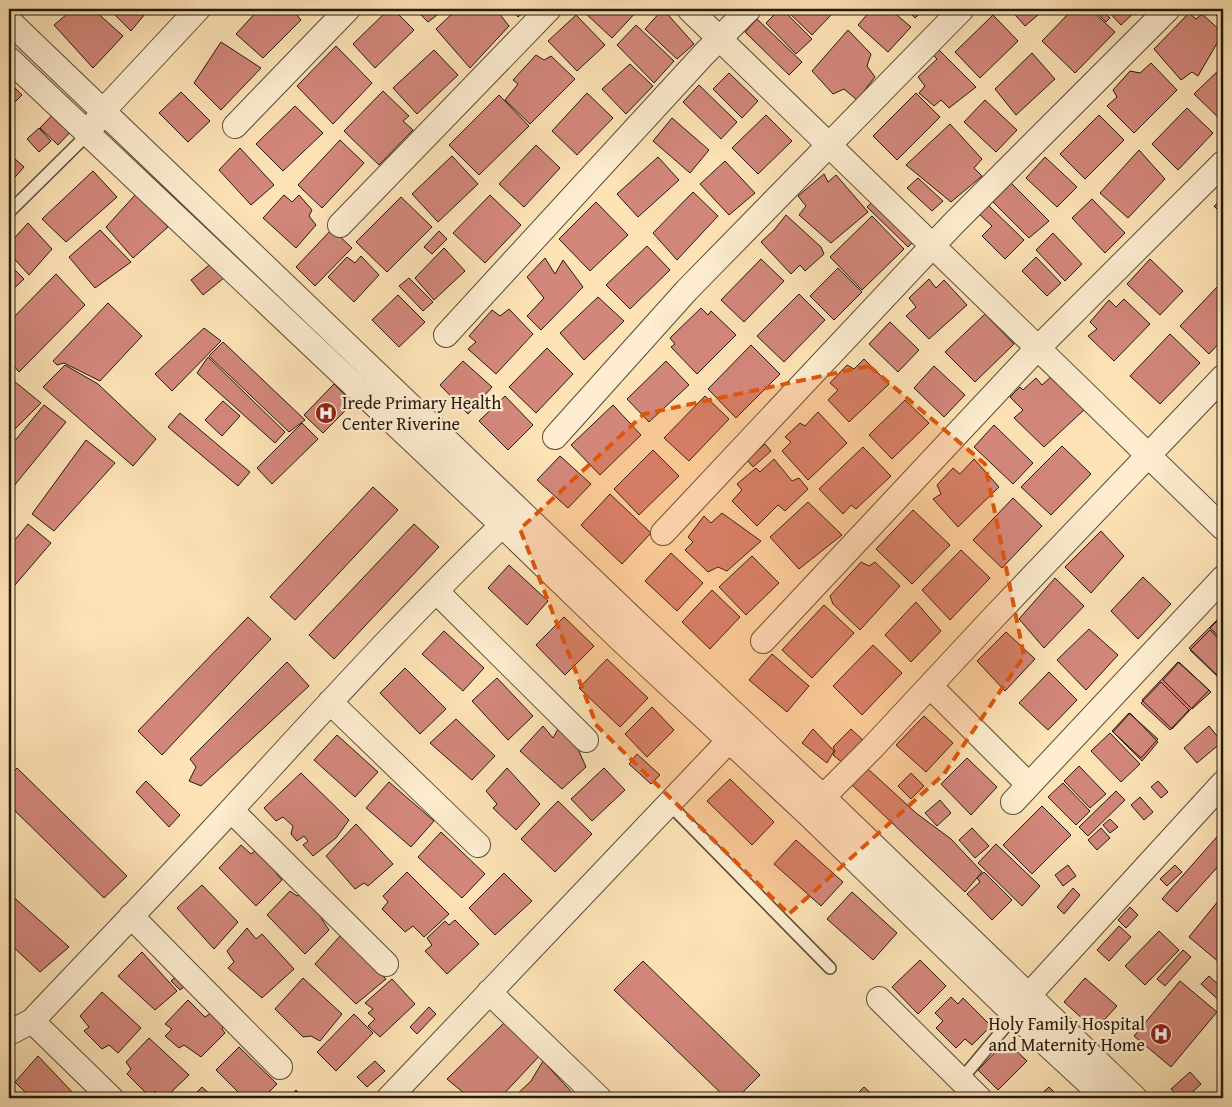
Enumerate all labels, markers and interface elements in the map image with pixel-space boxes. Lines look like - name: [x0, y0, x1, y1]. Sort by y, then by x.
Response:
- place label: Irede Primary Health Center Riverine: [342, 389, 501, 437]
- hospital icon: Irede Primary Health Center Riverine: [314, 401, 338, 425]
- place label: Holy Family Hospital and Maternity Home: [989, 1010, 1145, 1058]
- hospital icon: Holy Family Hospital and Maternity Home: [1149, 1022, 1173, 1046]

